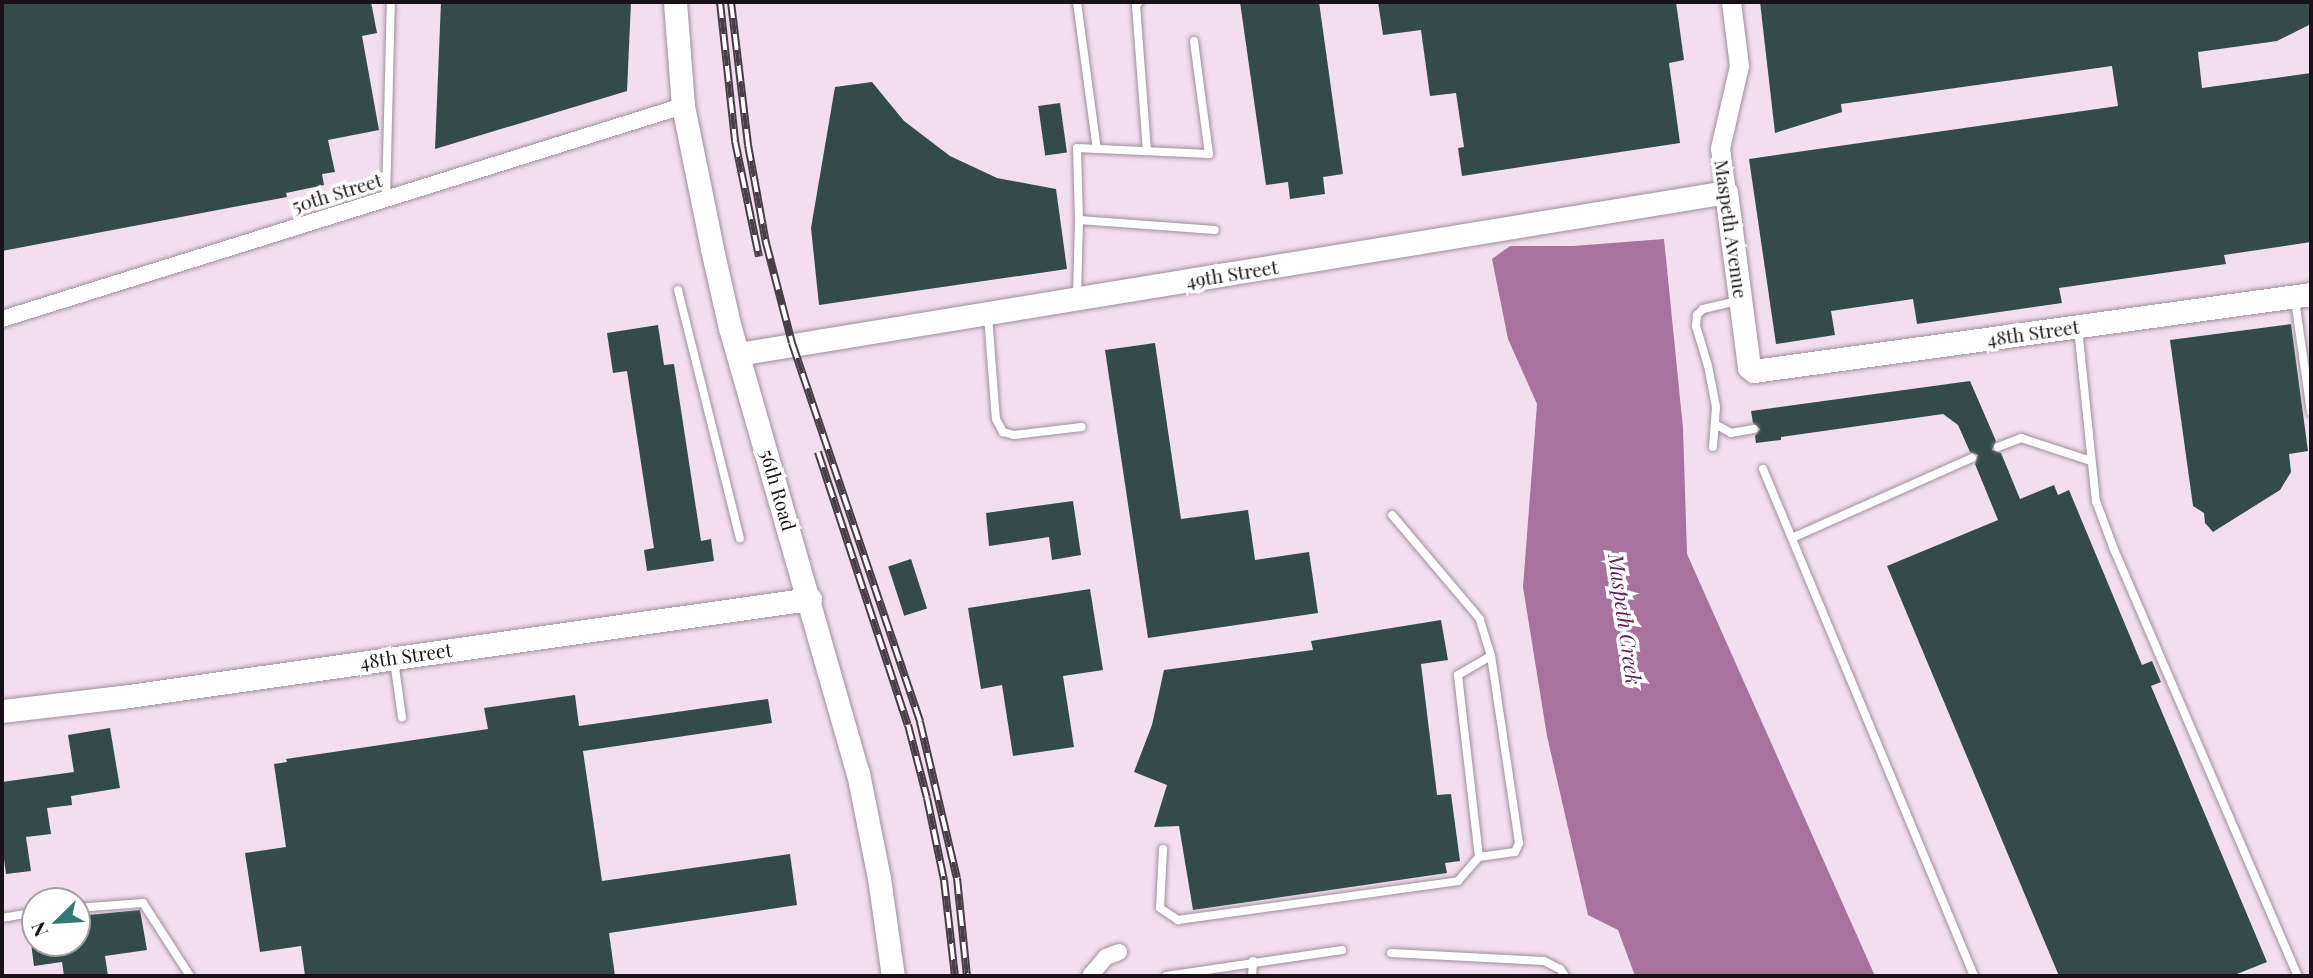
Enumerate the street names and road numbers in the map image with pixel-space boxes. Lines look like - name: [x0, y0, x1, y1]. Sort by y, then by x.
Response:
- street label: Maspeth Avenue: [1710, 158, 1752, 300]
- street label: 50th Street: [289, 169, 385, 217]
- street label: 49th Street: [1184, 255, 1280, 293]
- street label: 48th Street: [1985, 315, 2081, 351]
- street label: 56th Road: [756, 447, 800, 533]
- street label: 48th Street: [358, 638, 454, 674]

